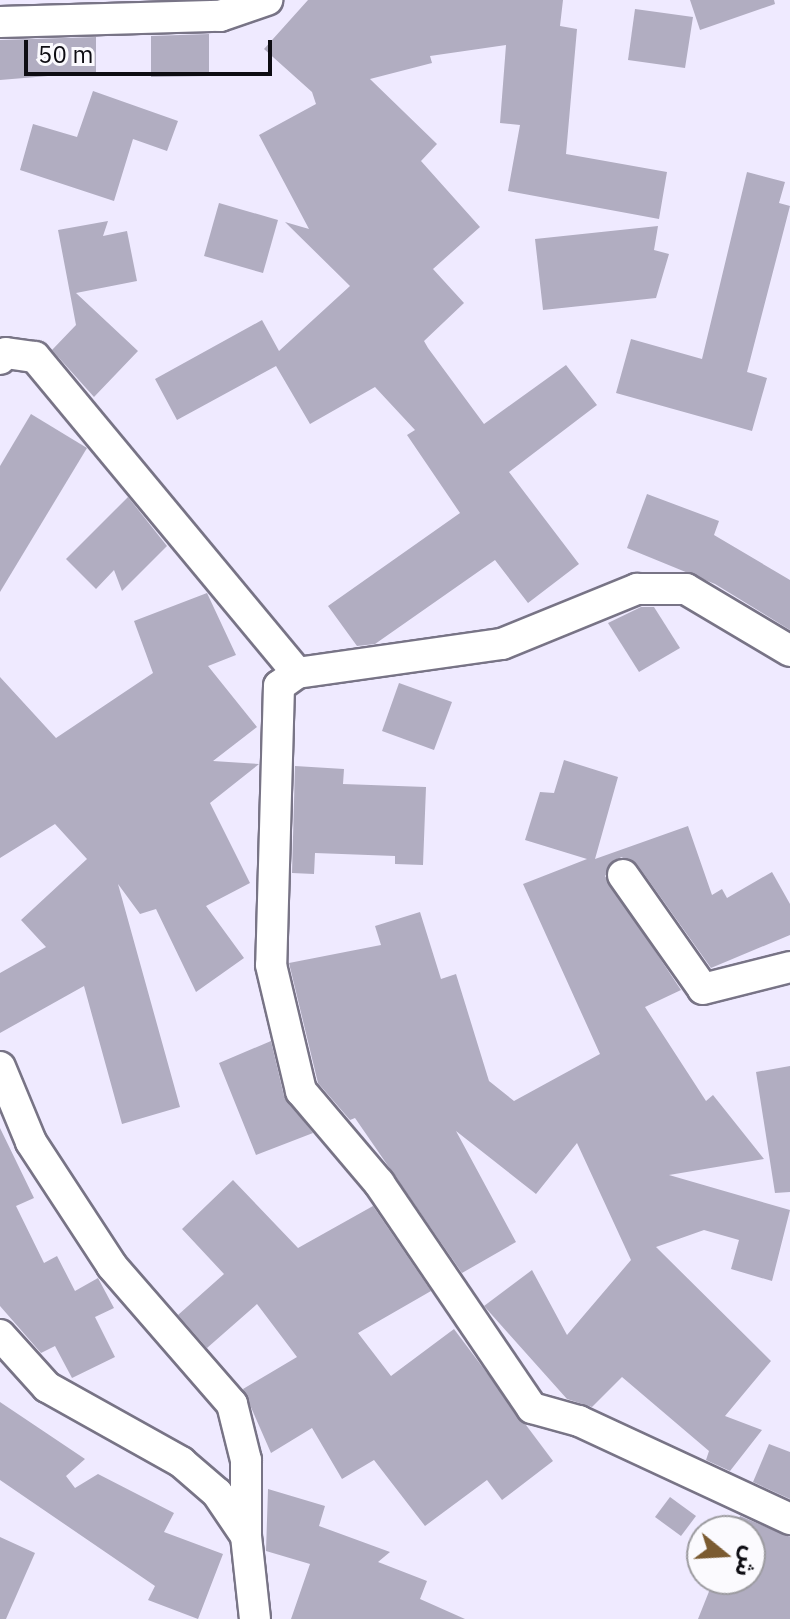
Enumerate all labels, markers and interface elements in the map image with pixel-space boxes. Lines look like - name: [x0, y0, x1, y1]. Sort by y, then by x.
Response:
- scale bar: [28, 24, 276, 74]
- text: 50 m: [38, 38, 93, 70]
- north arrow: [686, 1515, 766, 1595]
- text: ش: [729, 1543, 766, 1581]

